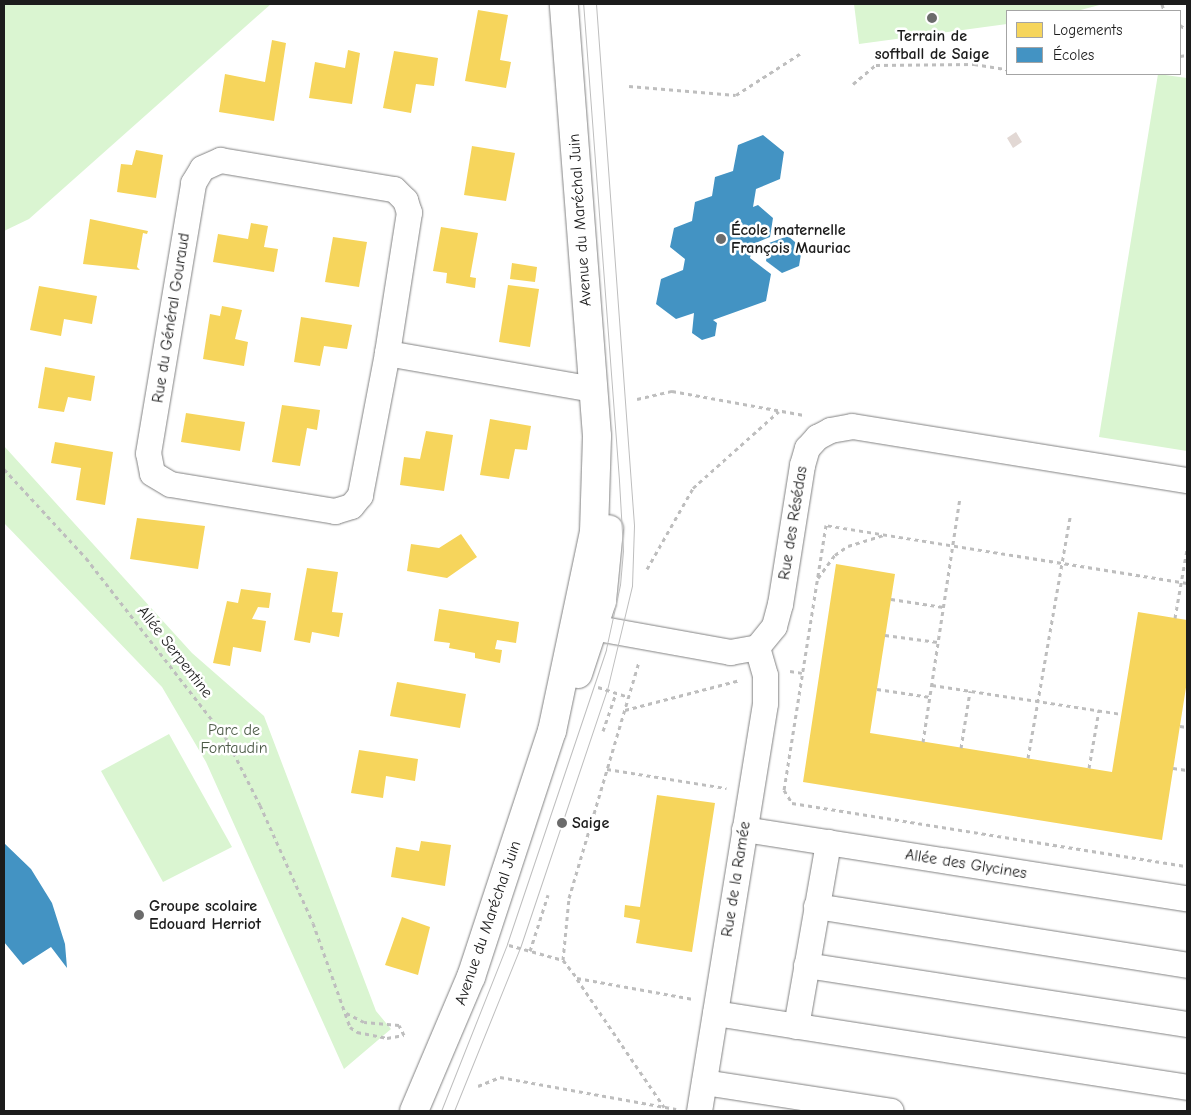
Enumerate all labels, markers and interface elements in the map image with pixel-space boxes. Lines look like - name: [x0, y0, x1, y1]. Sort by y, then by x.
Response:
- legend: [1006, 10, 1181, 75]
- marker: Terrain de softball de Saige: [926, 12, 938, 24]
- text: Logements: [1053, 21, 1122, 39]
- place label: Terrain de softball de Saige: [875, 26, 989, 64]
- text: Écoles: [1053, 46, 1094, 64]
- street label: Avenue du Maréchal Juin: [564, 133, 596, 307]
- place label: École maternelle François Mauriac: [731, 220, 851, 258]
- street label: Rue du Général Gouraud: [148, 232, 194, 404]
- marker: École maternelle François Mauriac: [715, 233, 727, 245]
- street label: Rue des Résédas: [775, 465, 811, 581]
- street label: Allée Serpentine: [133, 602, 217, 702]
- park label: Parc de Fontaudin: [200, 720, 268, 758]
- place label: Saige: [572, 813, 609, 833]
- marker: Saige: [556, 817, 568, 829]
- street label: Rue de la Ramée: [717, 820, 755, 938]
- street label: Avenue du Maréchal Juin: [451, 838, 525, 1008]
- street label: Allée des Glycines: [904, 845, 1028, 883]
- place label: Groupe scolaire Edouard Herriot: [149, 896, 261, 934]
- marker: Groupe scolaire Edouard Herriot: [133, 909, 145, 921]

